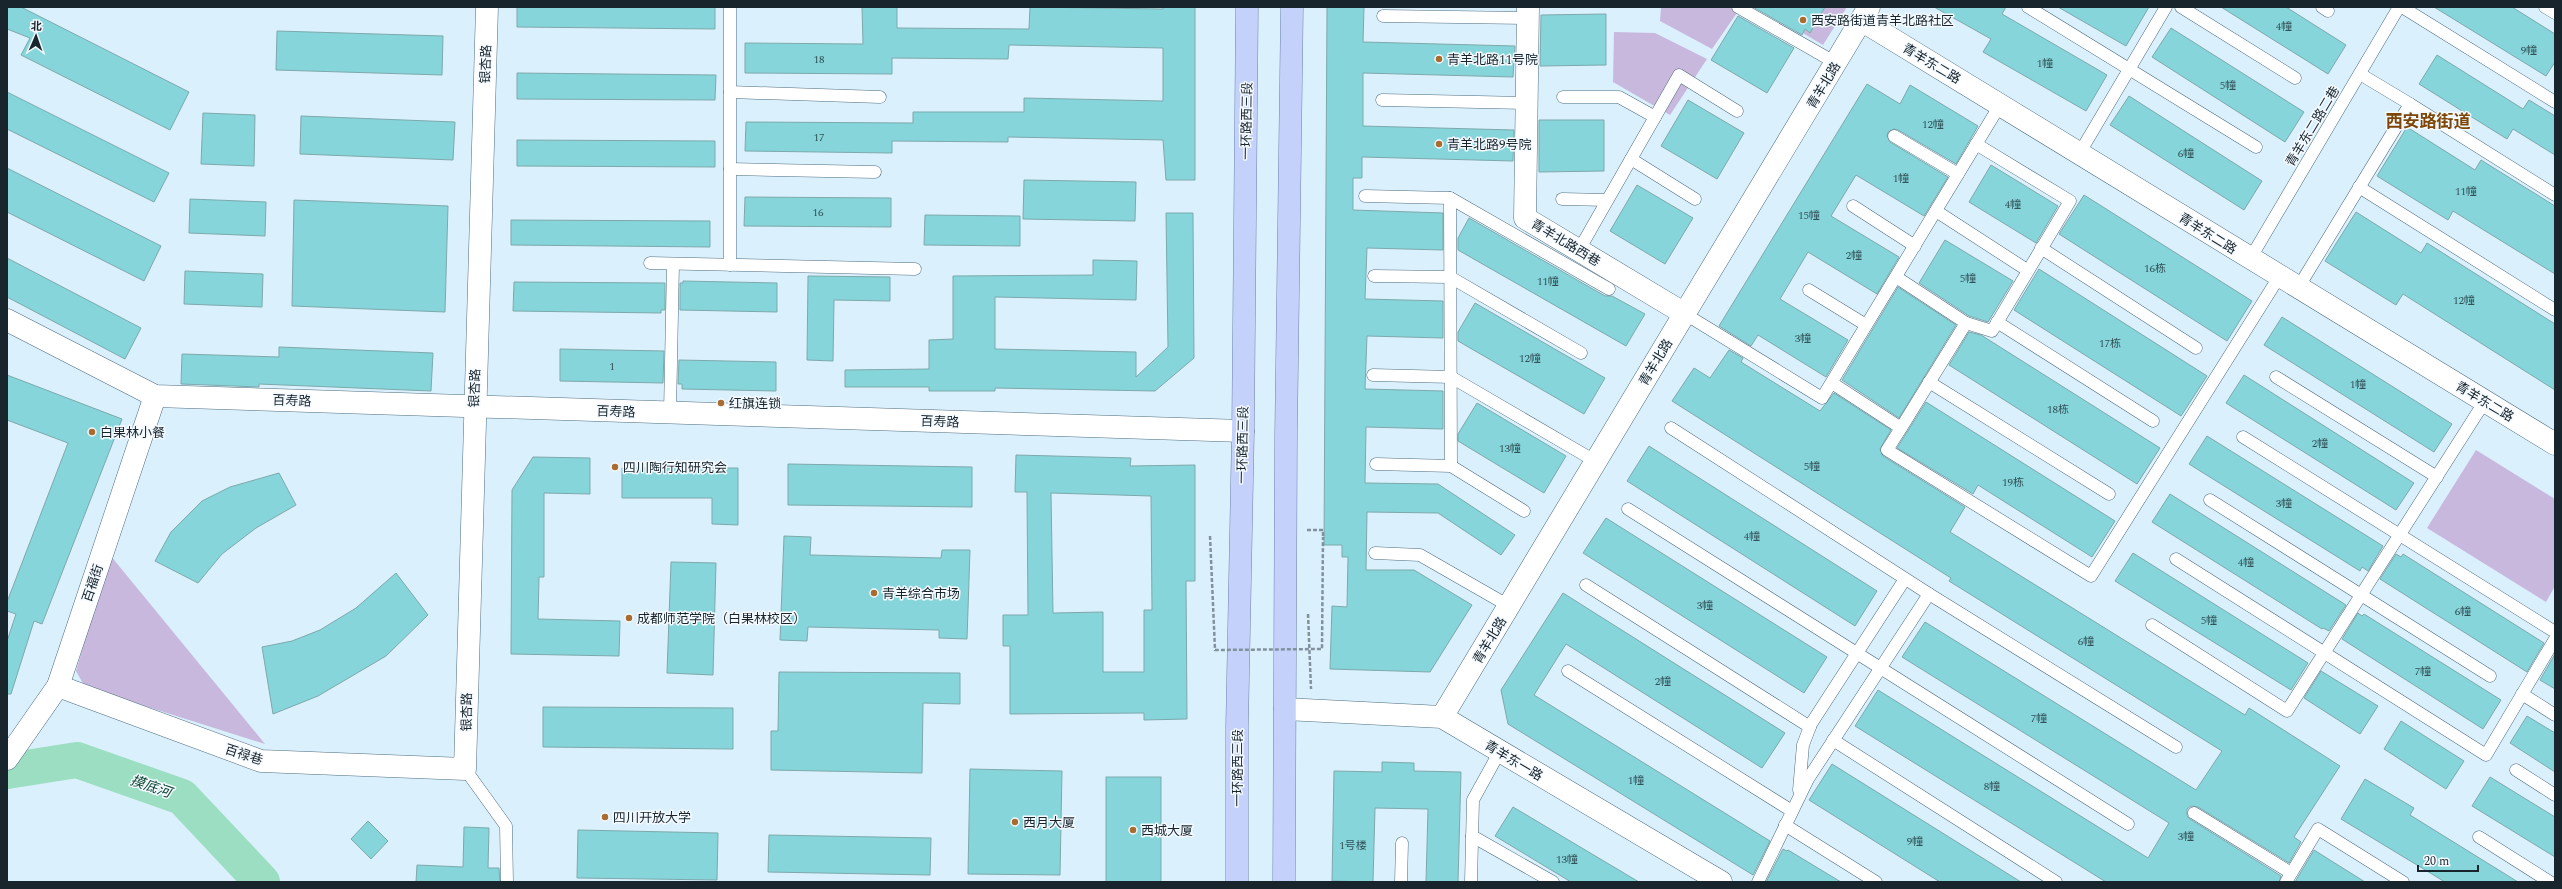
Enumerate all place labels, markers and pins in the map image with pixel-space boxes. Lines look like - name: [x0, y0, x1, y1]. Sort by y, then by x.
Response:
- place label: 西安路街道青羊北路社区: [1811, 11, 1954, 31]
- marker: 西安路街道青羊北路社区: [1798, 15, 1808, 25]
- place label: 青羊北路11号院: [1447, 50, 1538, 70]
- marker: 青羊北路11号院: [1434, 54, 1444, 64]
- place label: 青羊北路9号院: [1447, 135, 1532, 155]
- marker: 青羊北路9号院: [1434, 139, 1444, 149]
- place label: 红旗连锁: [729, 394, 781, 414]
- marker: 红旗连锁: [716, 398, 726, 408]
- place label: 白果林小餐: [100, 423, 165, 443]
- marker: 白果林小餐: [87, 427, 97, 437]
- place label: 四川陶行知研究会: [623, 458, 727, 478]
- marker: 四川陶行知研究会: [610, 462, 620, 472]
- place label: 青羊综合市场: [882, 584, 960, 604]
- marker: 青羊综合市场: [869, 588, 879, 598]
- place label: 成都师范学院（白果林校区）: [637, 609, 806, 629]
- marker: 成都师范学院（白果林校区）: [624, 613, 634, 623]
- place label: 四川开放大学: [613, 808, 691, 828]
- marker: 四川开放大学: [600, 812, 610, 822]
- place label: 西月大厦: [1023, 813, 1075, 833]
- marker: 西月大厦: [1010, 817, 1020, 827]
- place label: 西城大厦: [1141, 821, 1193, 841]
- marker: 西城大厦: [1128, 825, 1138, 835]

